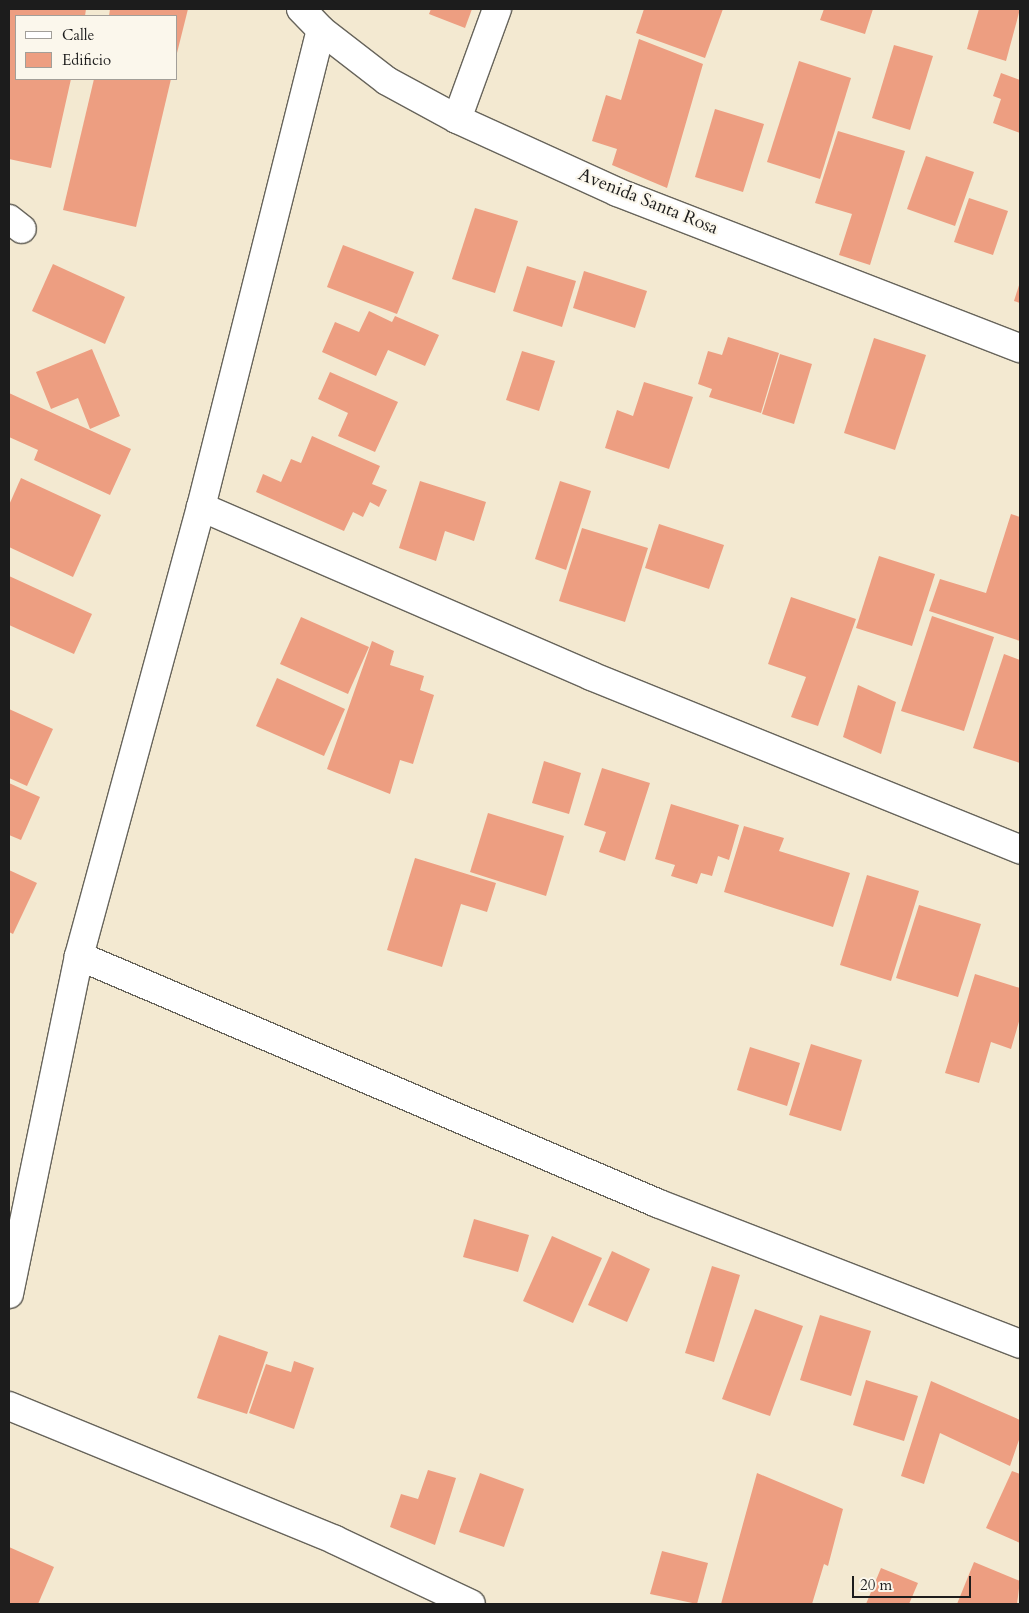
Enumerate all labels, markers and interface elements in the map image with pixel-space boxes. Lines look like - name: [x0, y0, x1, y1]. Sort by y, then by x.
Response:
- legend: [15, 15, 178, 80]
- text: Calle: [62, 25, 94, 45]
- text: Edificio: [62, 50, 111, 70]
- street label: Avenida Santa Rosa: [575, 164, 721, 240]
- scale bar: [854, 1566, 973, 1598]
- text: 20 m: [860, 1575, 892, 1595]

